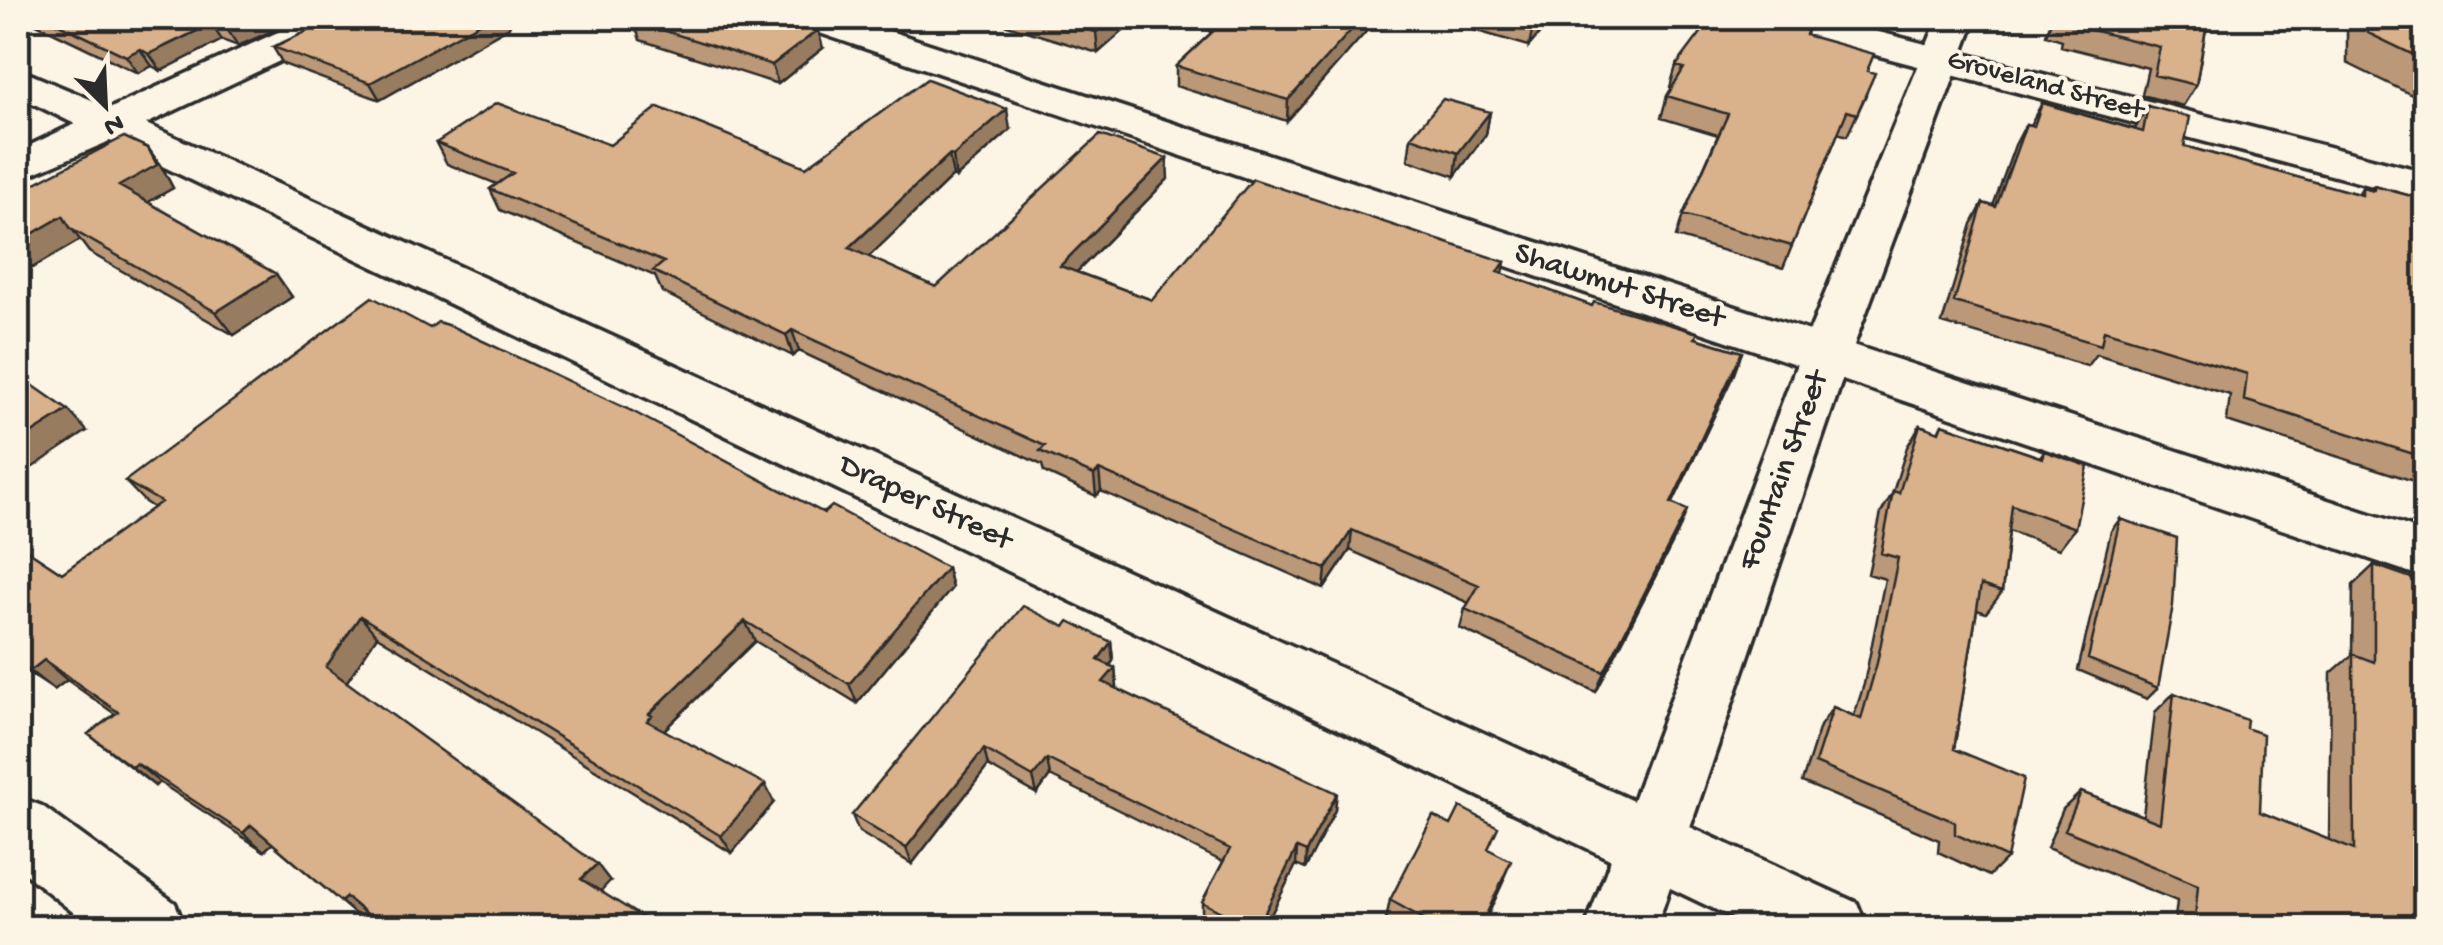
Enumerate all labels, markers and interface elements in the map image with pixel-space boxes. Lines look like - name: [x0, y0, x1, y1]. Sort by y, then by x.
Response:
- street label: Groveland Street: [1943, 44, 2149, 129]
- north arrow: [55, 55, 155, 155]
- text: N: [98, 105, 128, 143]
- street label: Shawmut Street: [1509, 235, 1731, 340]
- street label: Fountain Street: [1731, 363, 1840, 577]
- street label: Draper Street: [831, 447, 1020, 562]

